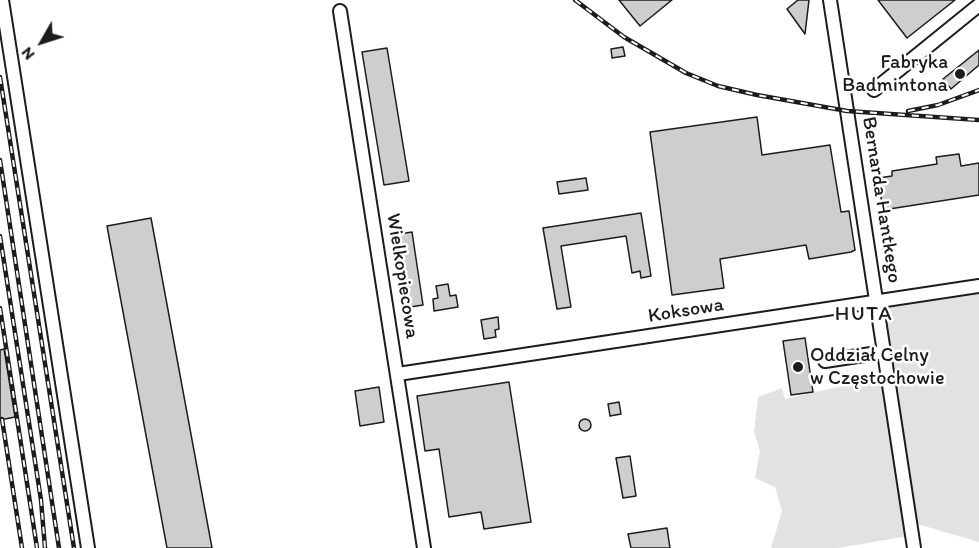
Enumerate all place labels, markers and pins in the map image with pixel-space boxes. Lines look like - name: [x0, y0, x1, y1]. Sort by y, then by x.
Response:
- place label: Fabryka Badmintona: [842, 51, 948, 98]
- marker: Fabryka Badmintona: [953, 67, 967, 81]
- place label: Oddział Celny w Częstochowie: [810, 344, 944, 391]
- marker: Oddział Celny w Częstochowie: [791, 360, 805, 374]

